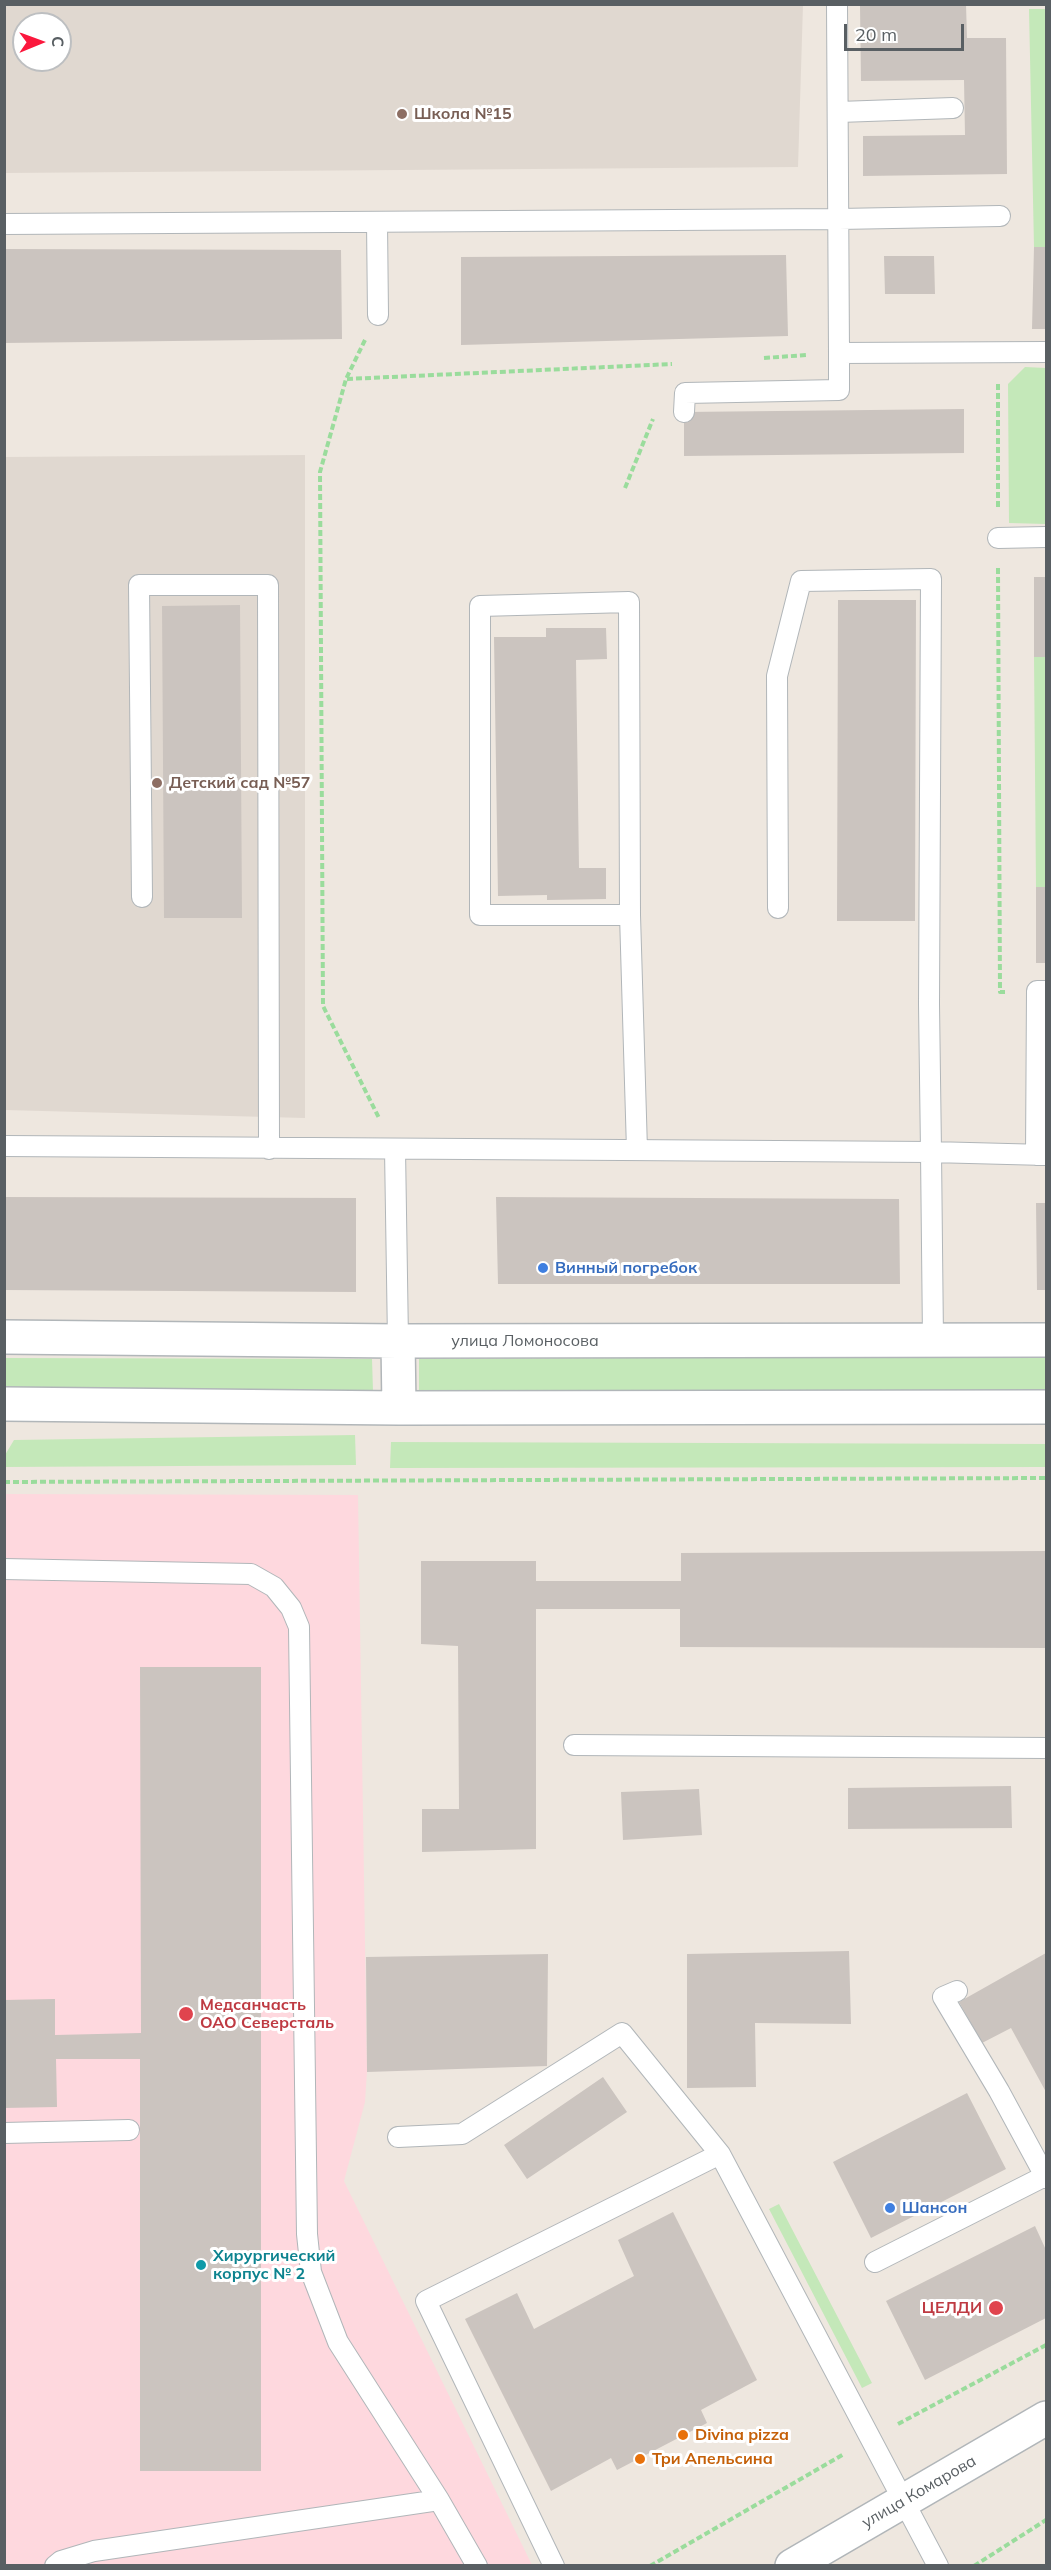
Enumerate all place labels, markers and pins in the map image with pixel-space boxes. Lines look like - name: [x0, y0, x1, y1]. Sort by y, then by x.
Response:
- place label: Школа №15: [414, 104, 512, 124]
- marker: Школа №15: [395, 107, 409, 121]
- place label: Детский сад №57: [169, 773, 310, 793]
- marker: Детский сад №57: [150, 776, 164, 790]
- place label: Винный погребок: [555, 1258, 697, 1278]
- marker: Винный погребок: [536, 1261, 550, 1275]
- place label: Медсанчасть ОАО Северсталь: [200, 1995, 334, 2033]
- marker: Медсанчасть ОАО Северсталь: [177, 2005, 195, 2023]
- place label: Шансон: [902, 2198, 967, 2218]
- marker: Шансон: [883, 2201, 897, 2215]
- place label: Хирургический корпус № 2: [213, 2246, 335, 2284]
- marker: Хирургический корпус № 2: [194, 2258, 208, 2272]
- place label: ЦЕЛДИ: [922, 2298, 982, 2318]
- marker: ЦЕЛДИ: [987, 2299, 1005, 2317]
- place label: Divina pizza: [695, 2425, 789, 2445]
- marker: Divina pizza: [676, 2428, 690, 2442]
- place label: Три Апельсина: [652, 2449, 773, 2469]
- marker: Три Апельсина: [633, 2452, 647, 2466]

